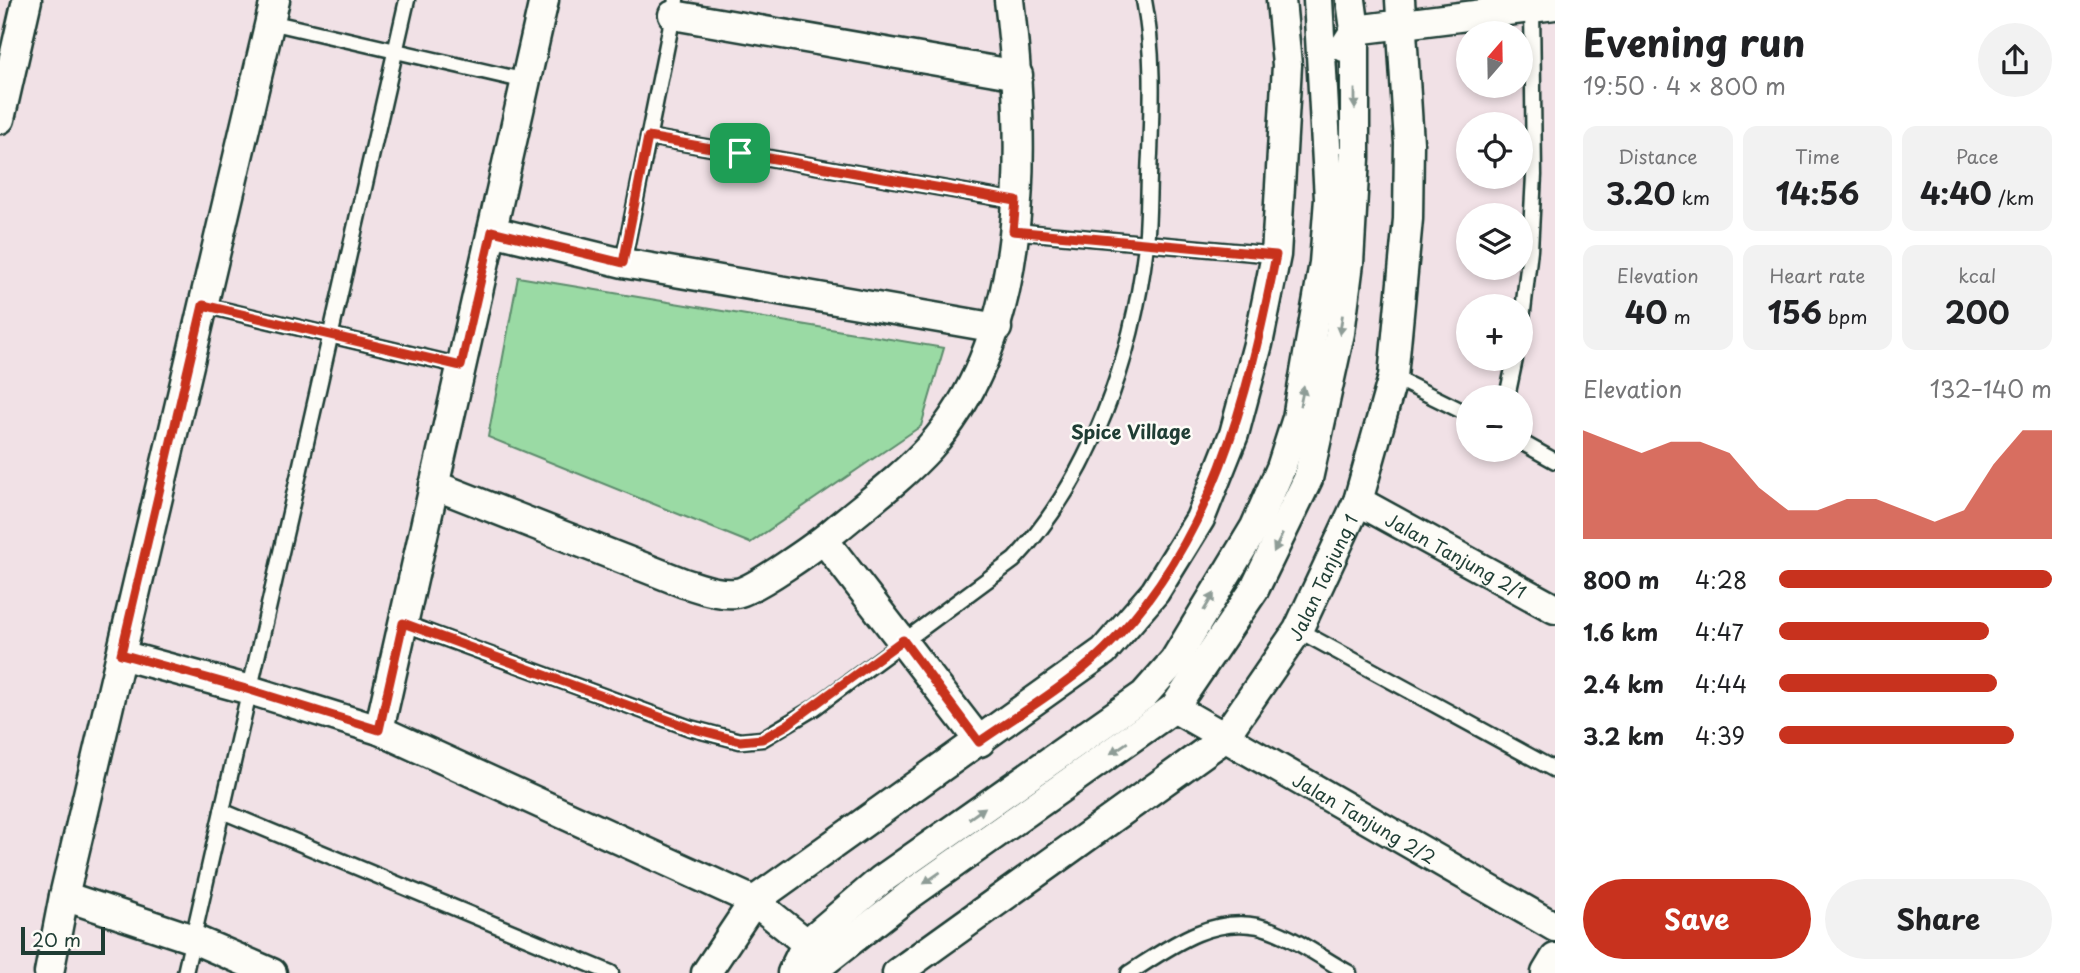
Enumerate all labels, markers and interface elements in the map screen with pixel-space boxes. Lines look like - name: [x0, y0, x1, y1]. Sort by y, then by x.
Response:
- text: Evening run: [1583, 13, 1805, 70]
- north arrow: [1456, 21, 1533, 98]
- map controls: [1456, 21, 1533, 462]
- button: share: [1978, 23, 2052, 97]
- text: 19:50 · 4 × 800 m: [1583, 68, 1786, 103]
- one-way arrow: [1349, 88, 1361, 110]
- button: locate: [1456, 112, 1533, 189]
- pin: [710, 123, 770, 183]
- icon: arrive: [721, 134, 759, 172]
- text: Distance: [1618, 142, 1698, 170]
- text: Time: [1795, 142, 1840, 170]
- text: Pace: [1956, 142, 1999, 170]
- text: 3.20: [1606, 170, 1675, 215]
- text: 14:56: [1776, 170, 1859, 215]
- text: 4:40: [1920, 170, 1992, 215]
- text: km: [1675, 183, 1710, 211]
- text: /km: [1992, 183, 2034, 211]
- button: layers: [1456, 203, 1533, 280]
- text: Elevation: [1617, 261, 1699, 289]
- text: Heart rate: [1770, 261, 1865, 289]
- text: kcal: [1958, 261, 1996, 289]
- text: 40: [1625, 289, 1667, 334]
- text: 156: [1767, 289, 1822, 334]
- text: 200: [1945, 289, 2010, 334]
- button: +: [1456, 294, 1533, 371]
- text: m: [1667, 302, 1691, 330]
- text: bpm: [1822, 302, 1868, 330]
- one-way arrow: [1335, 314, 1346, 336]
- text: Elevation: [1583, 371, 1682, 406]
- text: 132–140 m: [1930, 371, 2052, 406]
- one-way arrow: [1297, 385, 1308, 407]
- button: −: [1456, 385, 1533, 462]
- district label: Spice Village: [1071, 417, 1191, 445]
- street label: Jalan Tanjung 2/1: [1381, 505, 1532, 604]
- street label: Jalan Tanjung 1: [1281, 509, 1364, 646]
- one-way arrow: [1272, 533, 1283, 553]
- text: 800 m: [1583, 562, 1660, 597]
- text: 4:28: [1695, 562, 1747, 597]
- one-way arrow: [1203, 593, 1215, 612]
- text: 1.6 km: [1583, 614, 1658, 649]
- text: 4:47: [1695, 614, 1744, 649]
- text: 2.4 km: [1583, 666, 1664, 701]
- text: 4:44: [1695, 666, 1747, 701]
- text: 3.2 km: [1583, 718, 1664, 753]
- text: 4:39: [1695, 718, 1745, 753]
- one-way arrow: [1109, 742, 1129, 755]
- street label: Jalan Tanjung 2/2: [1288, 766, 1442, 870]
- one-way arrow: [968, 806, 986, 820]
- one-way arrow: [923, 871, 941, 885]
- button: Save: [1583, 879, 1811, 959]
- button: Share: [1825, 879, 2052, 959]
- scale bar: [21, 924, 105, 956]
- text: 20 m: [32, 925, 81, 953]

